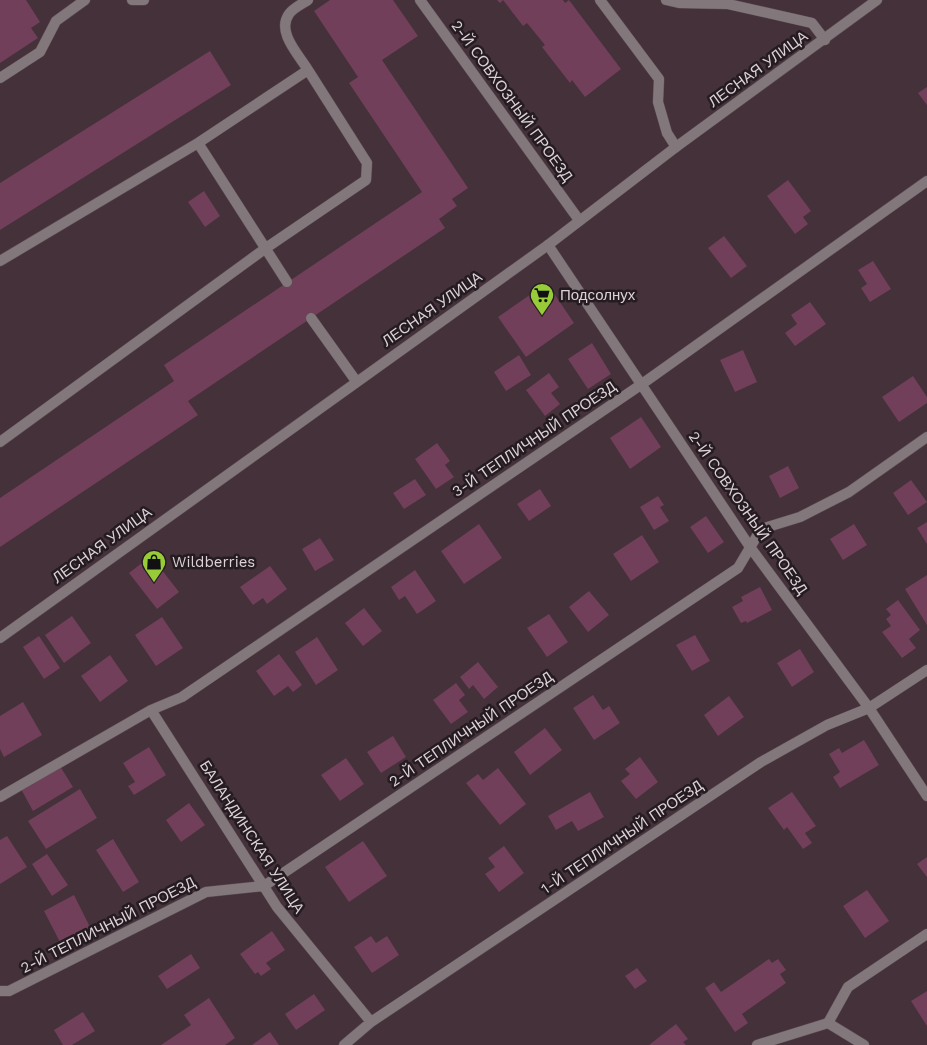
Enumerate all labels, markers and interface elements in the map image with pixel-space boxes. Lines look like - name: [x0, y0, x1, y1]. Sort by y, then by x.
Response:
- street label: 2-Й СОВХОЗНЫЙ ПРОЕЗД: [447, 17, 577, 185]
- street label: ЛЕСНАЯ УЛИЦА: [705, 27, 811, 111]
- street label: ЛЕСНАЯ УЛИЦА: [378, 268, 486, 350]
- supermarket icon: Подсолнух: [529, 282, 555, 316]
- place label: Подсолнух: [560, 286, 636, 304]
- street label: 3-Й ТЕПЛИЧНЫЙ ПРОЕЗД: [449, 377, 619, 501]
- street label: 2-Й СОВХОЗНЫЙ ПРОЕЗД: [685, 428, 811, 598]
- street label: ЛЕСНАЯ УЛИЦА: [49, 503, 155, 587]
- shop icon: Wildberries: [141, 549, 167, 583]
- place label: Wildberries: [172, 553, 255, 571]
- street label: 2-Й ТЕПЛИЧНЫЙ ПРОЕЗД: [386, 667, 556, 791]
- street label: БАЛАНДИНСКАЯ УЛИЦА: [196, 757, 308, 917]
- street label: 1-Й ТЕПЛИЧНЫЙ ПРОЕЗД: [538, 776, 706, 898]
- street label: 2-Й ТЕПЛИЧНЫЙ ПРОЕЗД: [18, 873, 198, 977]

